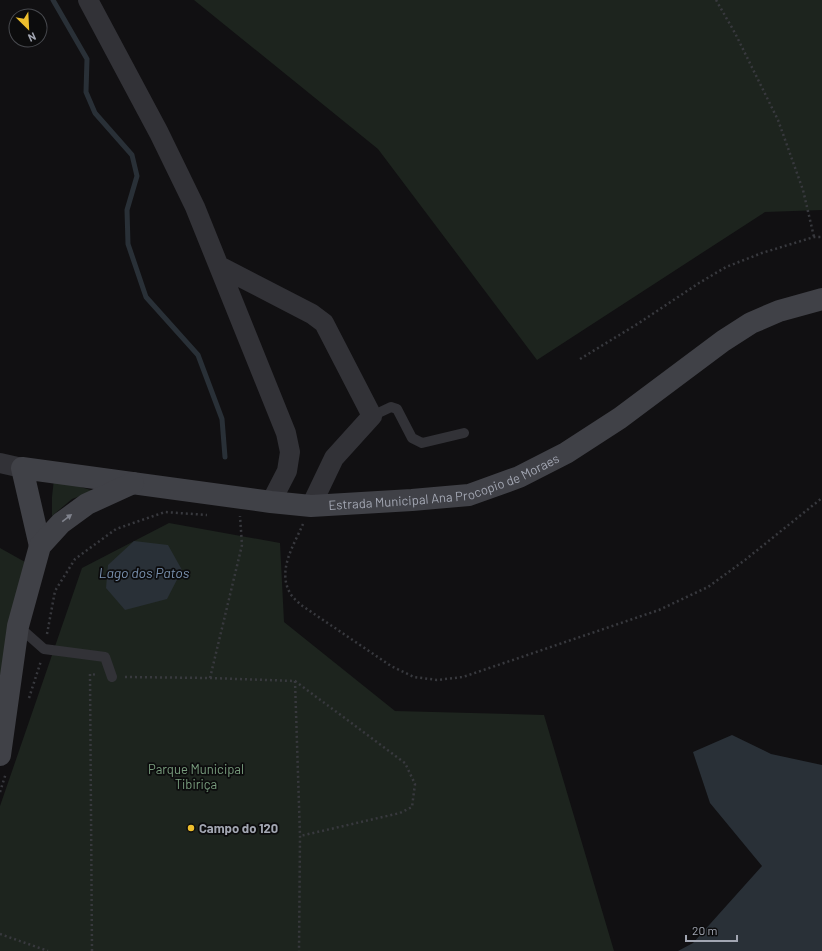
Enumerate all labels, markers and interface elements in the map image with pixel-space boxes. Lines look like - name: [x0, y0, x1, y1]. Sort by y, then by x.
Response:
- north arrow: [8, 8, 48, 48]
- text: N: [26, 30, 38, 45]
- street label: Estrada Municipal Ana Procopio de Moraes: [328, 450, 562, 513]
- one-way arrow: [62, 514, 73, 522]
- water label: Lago dos Patos: [99, 564, 190, 581]
- park label: Parque Municipal Tibiriça: [148, 761, 244, 792]
- place label: Campo do 120: [199, 820, 278, 836]
- marker: Campo do 120: [186, 823, 196, 833]
- scale bar: [686, 917, 737, 943]
- text: 20 m: [692, 923, 718, 937]

